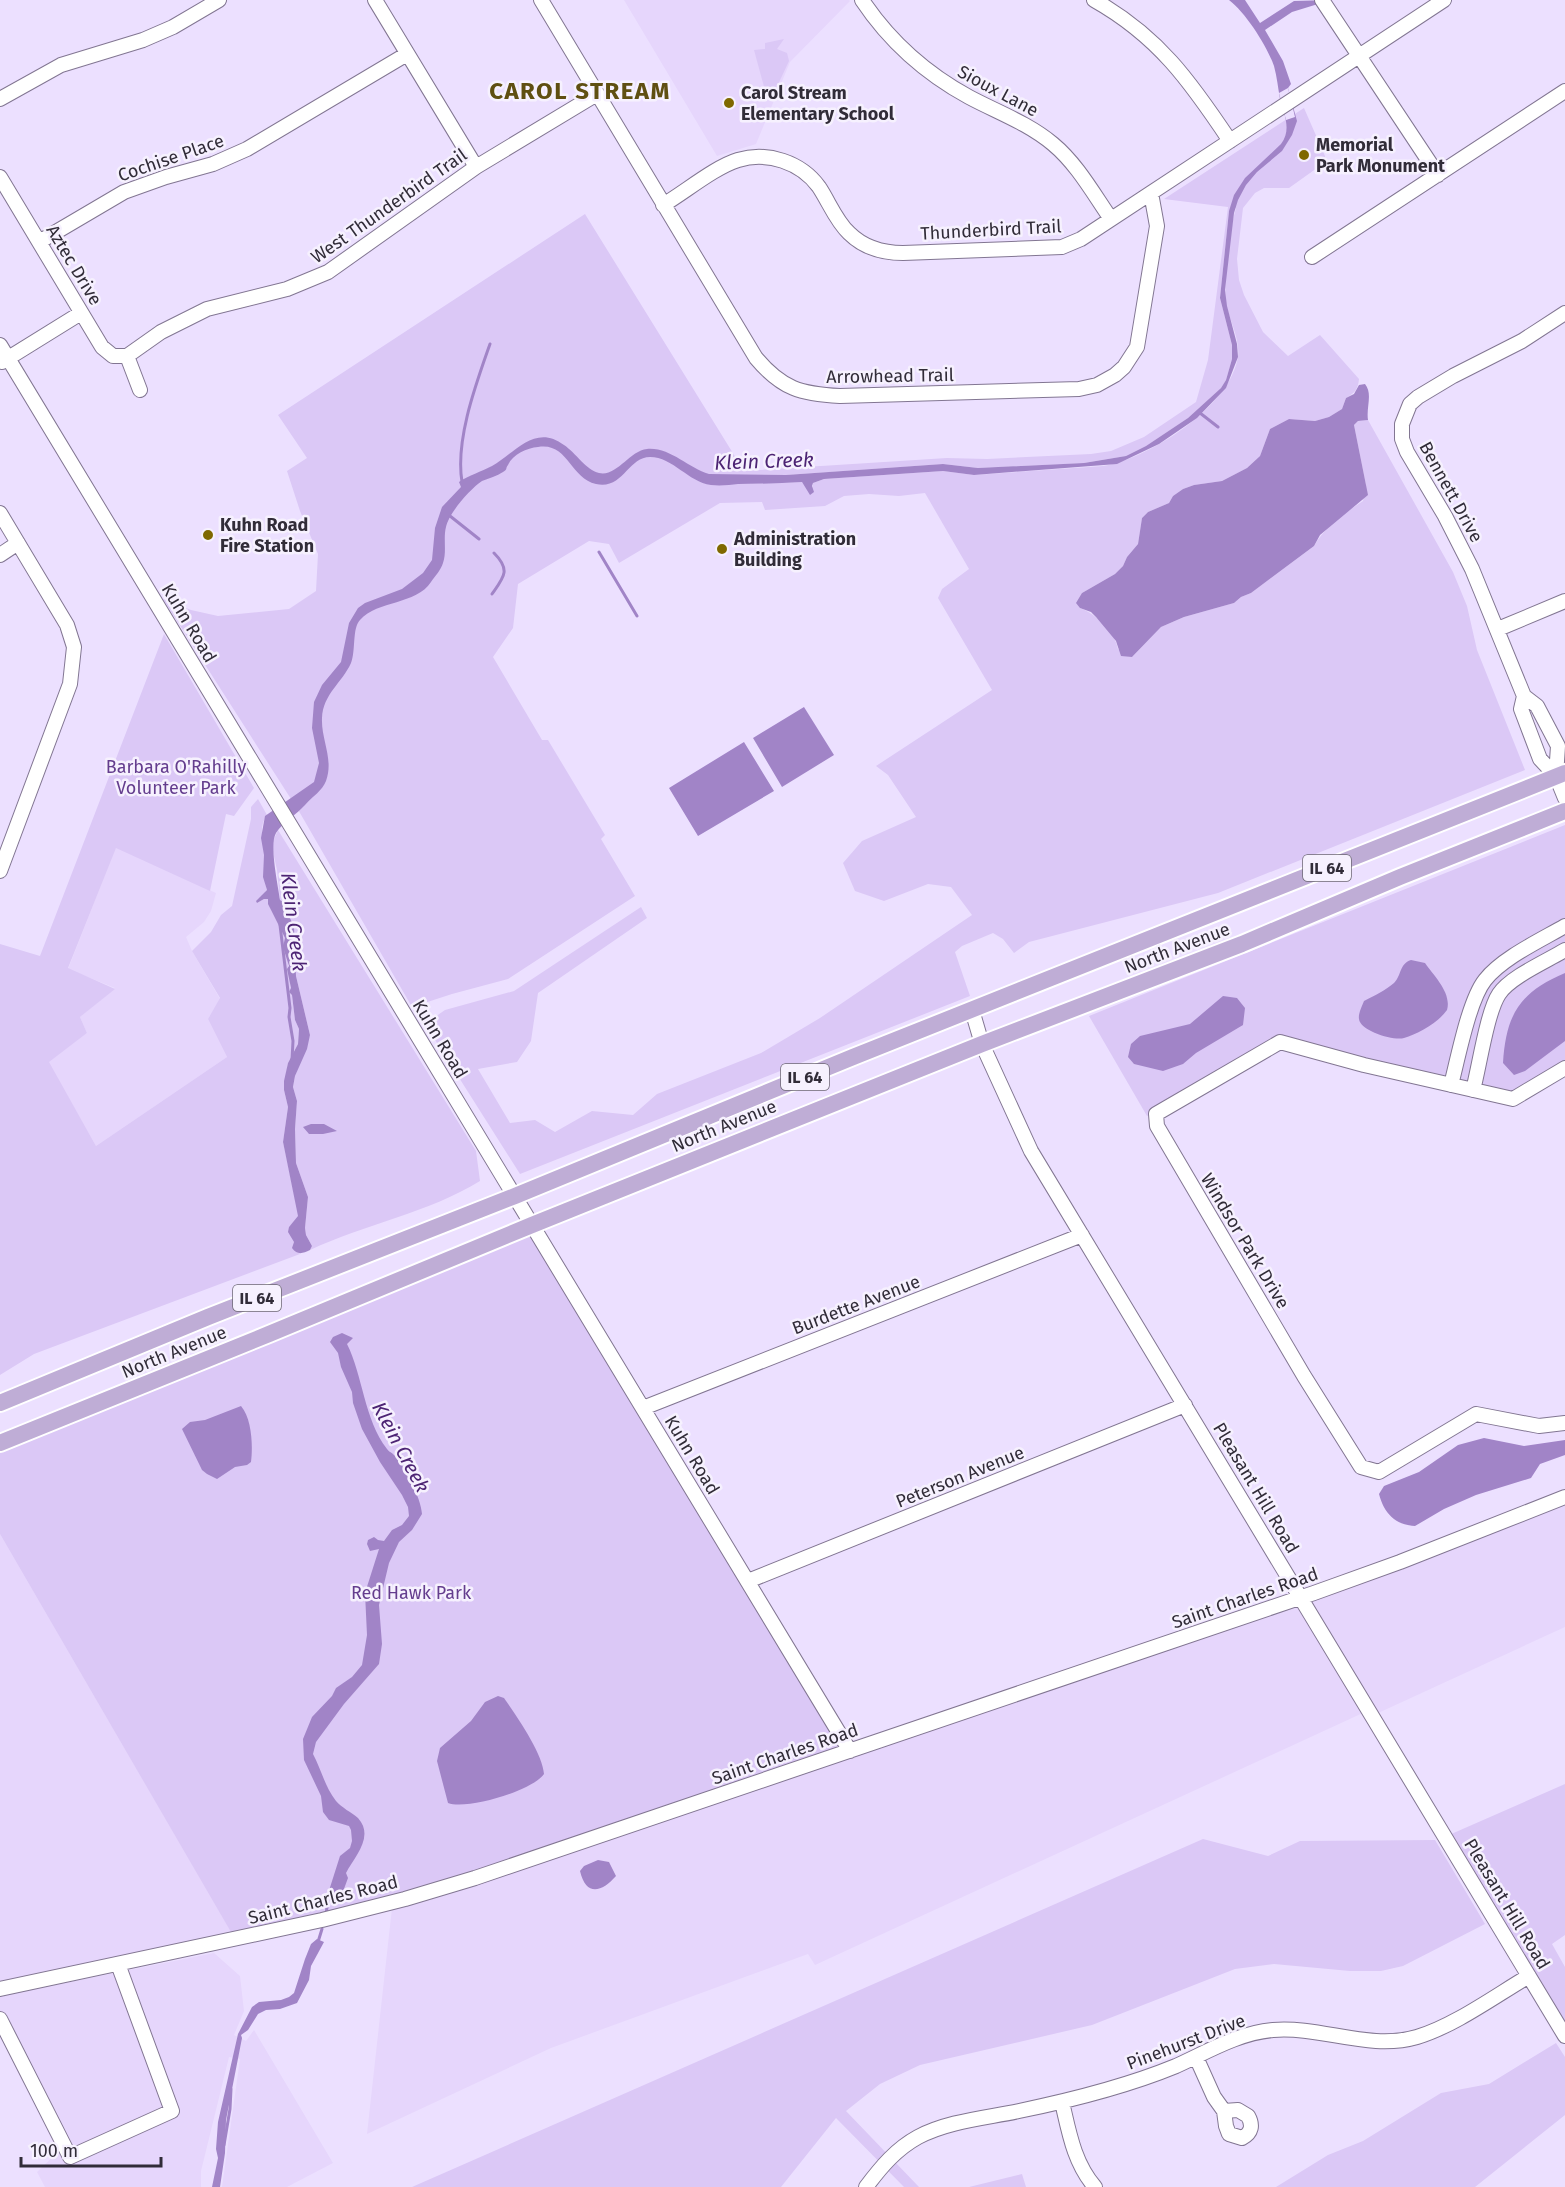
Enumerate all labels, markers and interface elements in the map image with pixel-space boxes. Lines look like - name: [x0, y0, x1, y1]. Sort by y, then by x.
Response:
- street label: Sioux Lane: [954, 61, 1042, 121]
- district label: CAROL STREAM: [489, 77, 671, 105]
- place label: Carol Stream Elementary School: [741, 82, 895, 125]
- marker: Carol Stream Elementary School: [722, 96, 736, 110]
- street label: Cochise Place: [115, 130, 227, 186]
- place label: Memorial Park Monument: [1316, 134, 1446, 177]
- street label: West Thunderbird Trail: [307, 144, 471, 268]
- marker: Memorial Park Monument: [1297, 148, 1311, 162]
- street label: Thunderbird Trail: [920, 215, 1062, 245]
- street label: Aztec Drive: [41, 221, 107, 309]
- street label: Arrowhead Trail: [826, 364, 954, 388]
- street label: Bennett Drive: [1414, 438, 1488, 546]
- water label: Klein Creek: [714, 447, 814, 475]
- place label: Kuhn Road Fire Station: [220, 514, 314, 557]
- marker: Kuhn Road Fire Station: [201, 528, 215, 542]
- place label: Administration Building: [733, 528, 856, 571]
- marker: Administration Building: [715, 542, 729, 556]
- street label: Kuhn Road: [157, 579, 221, 667]
- park label: Barbara O'Rahilly Volunteer Park: [106, 756, 246, 799]
- road number: IL 64: [1303, 855, 1351, 881]
- water label: Klein Creek: [276, 871, 312, 973]
- street label: North Avenue: [1121, 918, 1233, 978]
- street label: Kuhn Road: [408, 995, 472, 1083]
- road number: IL 64: [781, 1064, 829, 1090]
- street label: North Avenue: [668, 1095, 780, 1157]
- street label: Windsor Park Drive: [1196, 1169, 1294, 1313]
- street label: Burdette Avenue: [789, 1270, 923, 1340]
- road number: IL 64: [233, 1285, 281, 1311]
- street label: North Avenue: [118, 1321, 230, 1383]
- water label: Klein Creek: [367, 1398, 435, 1497]
- street label: Kuhn Road: [660, 1411, 724, 1499]
- street label: Pleasant Hill Road: [1208, 1419, 1304, 1557]
- street label: Peterson Avenue: [893, 1441, 1027, 1513]
- street label: Saint Charles Road: [1169, 1563, 1321, 1633]
- park label: Red Hawk Park: [351, 1582, 472, 1604]
- street label: Saint Charles Road: [709, 1719, 861, 1789]
- street label: Pleasant Hill Road: [1459, 1835, 1555, 1973]
- street label: Saint Charles Road: [246, 1871, 400, 1929]
- street label: Pinehurst Drive: [1123, 2009, 1249, 2075]
- scale bar: [21, 2130, 160, 2168]
- text: 100 m: [30, 2140, 78, 2162]

